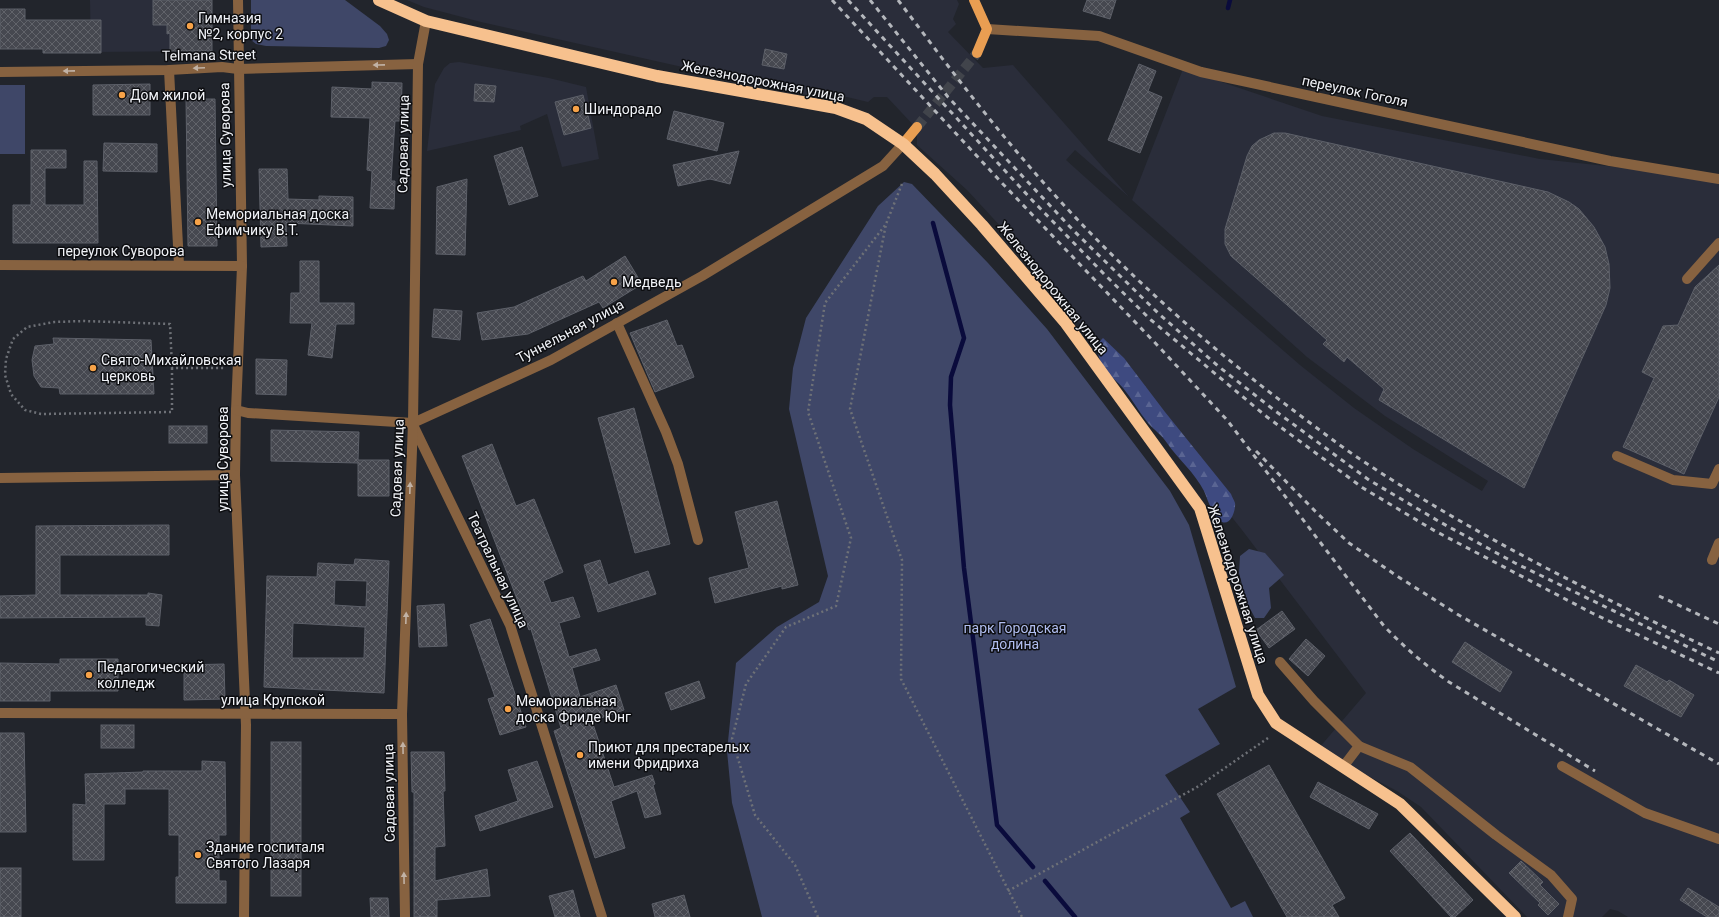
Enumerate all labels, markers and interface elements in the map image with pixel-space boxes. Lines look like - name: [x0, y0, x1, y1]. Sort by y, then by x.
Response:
- place label: Гимназия №2, корпус 2: [198, 10, 283, 42]
- marker: Гимназия №2, корпус 2: [185, 21, 195, 31]
- street label: Telmana Street: [162, 46, 257, 64]
- street label: Железнодорожная улица: [680, 57, 846, 105]
- one-way arrow: [373, 62, 385, 69]
- one-way arrow: [193, 65, 205, 72]
- one-way arrow: [62, 68, 75, 74]
- street label: переулок Гоголя: [1300, 72, 1410, 110]
- street label: улица Суворова: [216, 82, 234, 188]
- place label: Дом жилой: [130, 87, 205, 103]
- marker: Дом жилой: [117, 90, 127, 100]
- street label: Садовая улица: [394, 95, 412, 193]
- place label: Шиндорадо: [584, 101, 662, 117]
- marker: Шиндорадо: [571, 104, 581, 114]
- place label: Мемориальная доска Ефимчику В.Т.: [206, 206, 349, 238]
- marker: Мемориальная доска Ефимчику В.Т.: [193, 217, 203, 227]
- street label: Железнодорожная улица: [994, 218, 1112, 358]
- street label: переулок Суворова: [57, 243, 185, 259]
- place label: Медведь: [622, 274, 682, 290]
- marker: Медведь: [609, 277, 619, 287]
- street label: Туннельная улица: [514, 296, 626, 366]
- place label: Свято-Михайловская церковь: [101, 352, 241, 384]
- marker: Свято-Михайловская церковь: [88, 363, 98, 373]
- street label: улица Суворова: [215, 406, 231, 512]
- street label: Садовая улица: [387, 419, 407, 517]
- one-way arrow: [407, 481, 413, 494]
- street label: Железнодорожная улица: [1205, 502, 1271, 666]
- street label: Театральная улица: [464, 510, 532, 630]
- one-way arrow: [402, 612, 409, 624]
- park label: парк Городская долина: [963, 620, 1067, 652]
- place label: Педагогический колледж: [97, 659, 204, 691]
- marker: Педагогический колледж: [84, 670, 94, 680]
- street label: улица Крупской: [221, 692, 325, 708]
- place label: Мемориальная доска Фриде Юнг: [516, 693, 631, 725]
- marker: Мемориальная доска Фриде Юнг: [503, 704, 513, 714]
- place label: Приют для престарелых имени Фридриха: [588, 739, 749, 771]
- one-way arrow: [399, 742, 406, 754]
- street label: Садовая улица: [380, 744, 398, 842]
- marker: Приют для престарелых имени Фридриха: [575, 750, 585, 760]
- place label: Здание госпиталя Святого Лазаря: [206, 839, 325, 871]
- marker: Здание госпиталя Святого Лазаря: [193, 850, 203, 860]
- one-way arrow: [401, 872, 408, 884]

